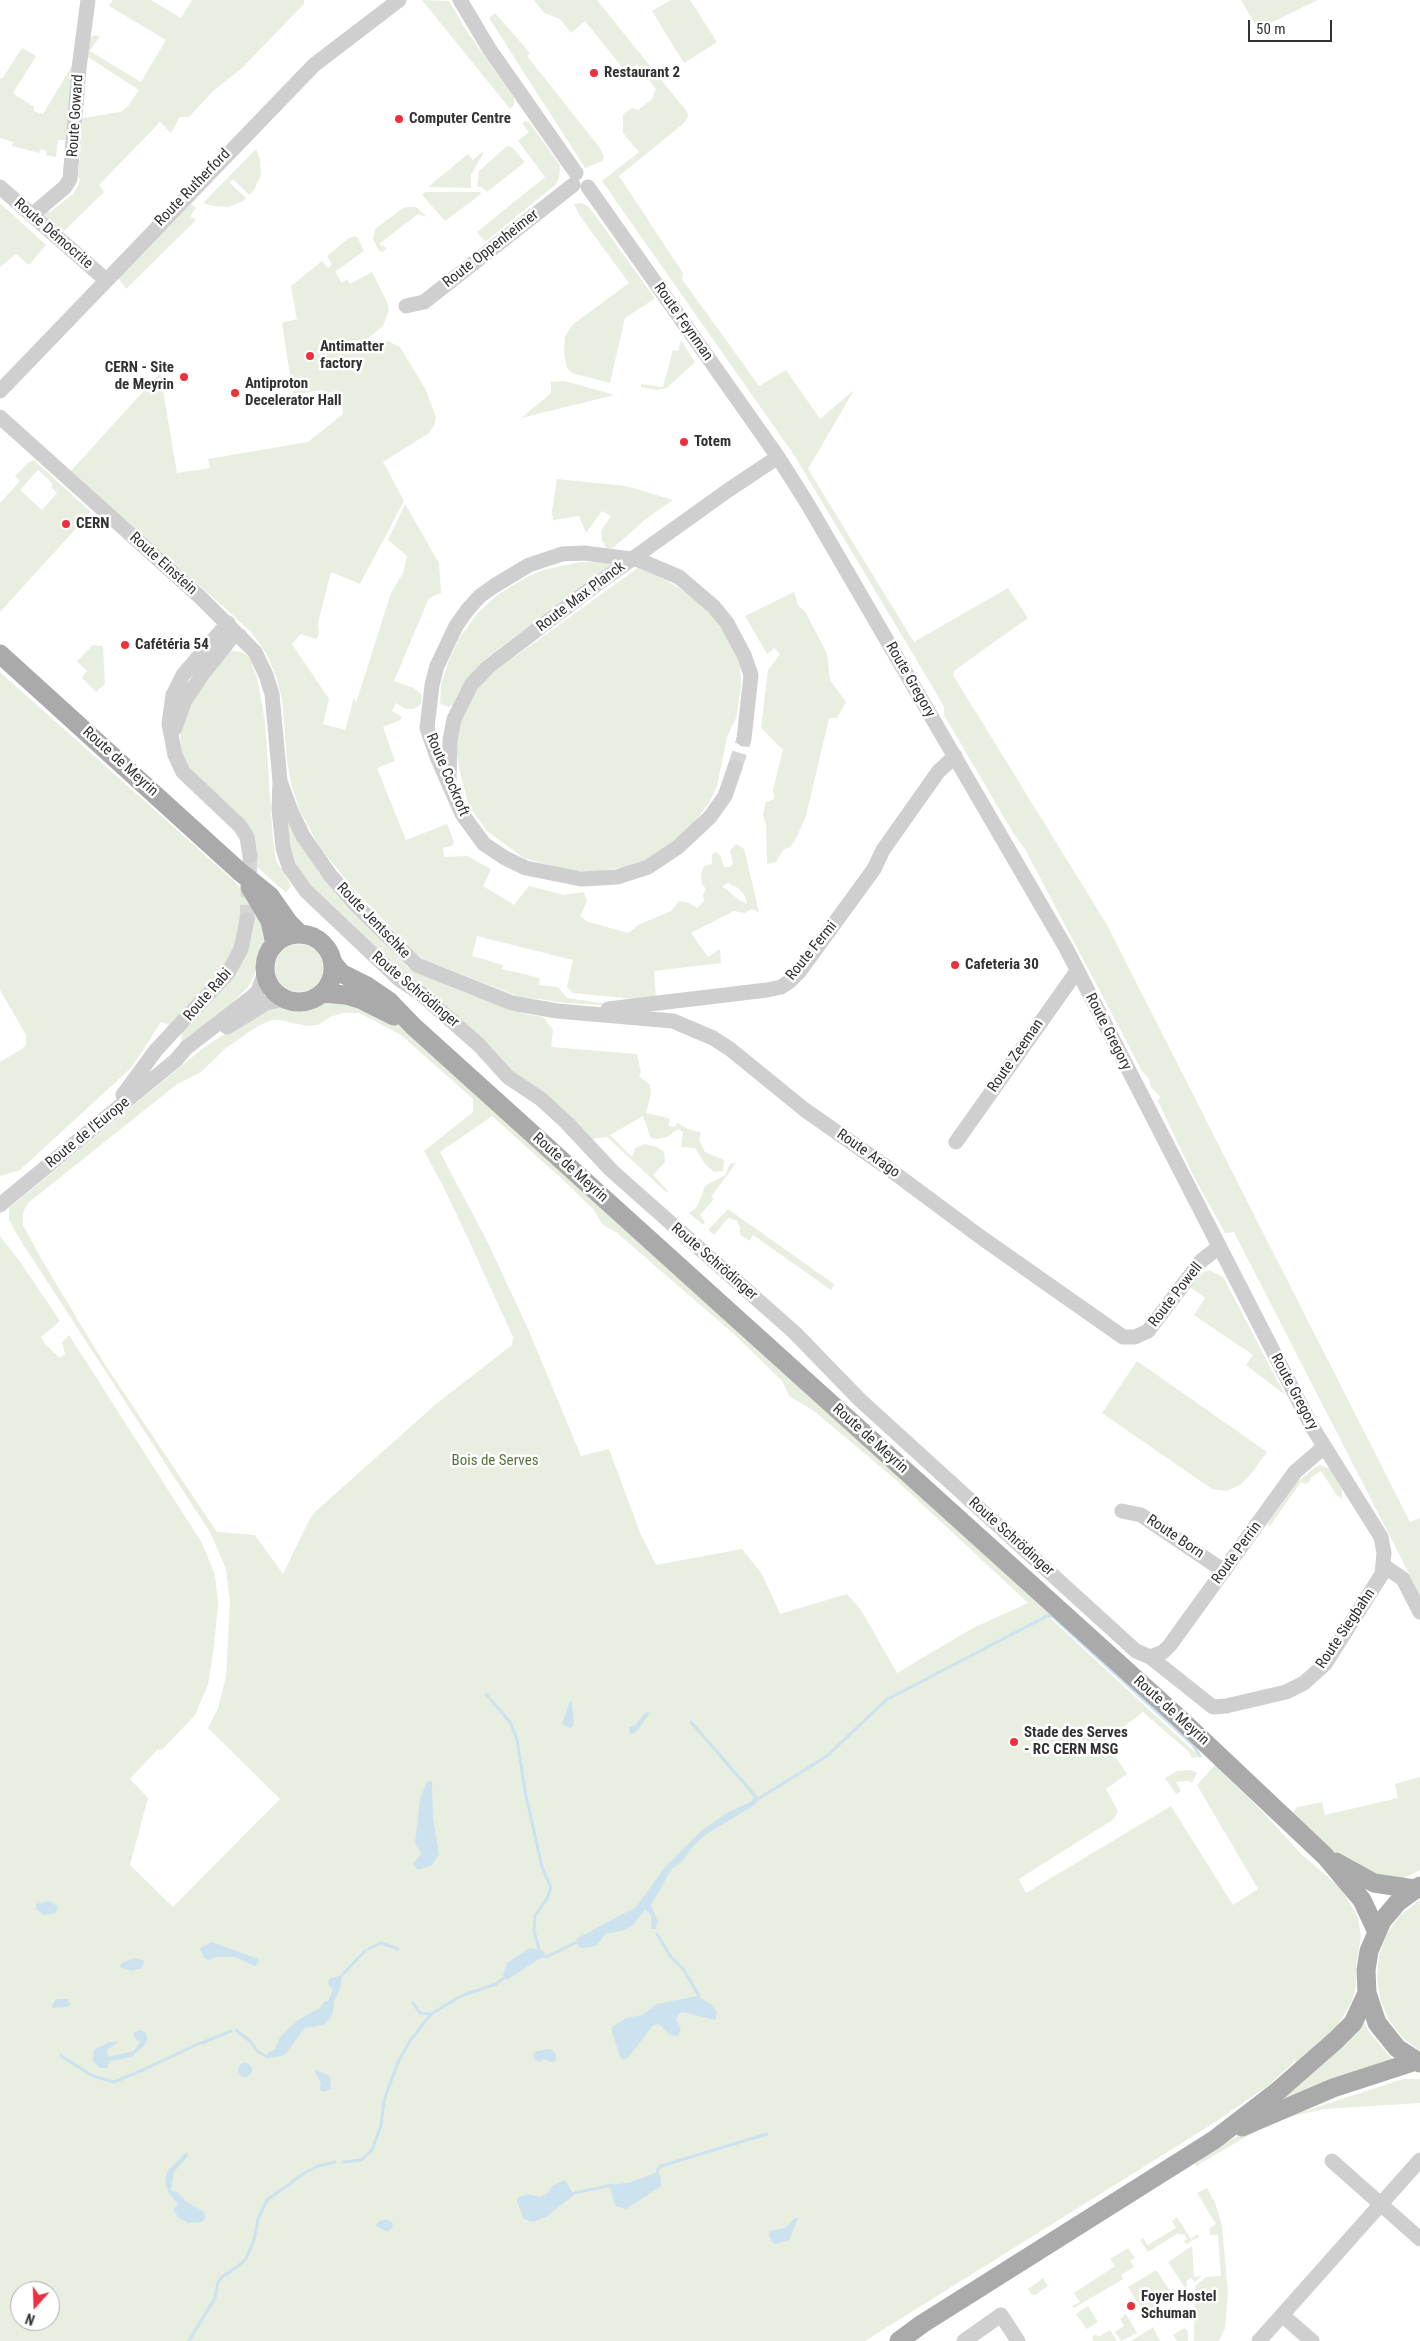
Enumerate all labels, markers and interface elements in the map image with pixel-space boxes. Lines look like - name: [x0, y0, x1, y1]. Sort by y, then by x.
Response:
- scale bar: [1250, 10, 1334, 42]
- text: 50 m: [1256, 20, 1286, 38]
- place label: Restaurant 2: [604, 64, 680, 82]
- marker: Restaurant 2: [588, 67, 600, 79]
- street label: Route Goward: [64, 74, 88, 158]
- place label: Computer Centre: [409, 110, 511, 128]
- marker: Computer Centre: [393, 113, 405, 125]
- street label: Route Rutherford: [152, 146, 234, 230]
- street label: Route Démocrite: [10, 195, 96, 273]
- street label: Route Oppenheimer: [440, 206, 542, 292]
- street label: Route Feynman: [650, 280, 716, 364]
- place label: Antimatter factory: [320, 338, 384, 373]
- marker: Antimatter factory: [304, 350, 316, 362]
- place label: CERN - Site de Meyrin: [105, 359, 174, 394]
- marker: CERN - Site de Meyrin: [178, 371, 190, 383]
- place label: Antiproton Decelerator Hall: [245, 375, 342, 410]
- marker: Antiproton Decelerator Hall: [229, 387, 241, 399]
- place label: Totem: [694, 433, 731, 451]
- marker: Totem: [678, 436, 690, 448]
- place label: CERN: [76, 515, 109, 533]
- marker: CERN: [60, 518, 72, 530]
- street label: Route Einstein: [125, 529, 201, 599]
- street label: Route Max Planck: [533, 558, 629, 636]
- place label: Cafétéria 54: [135, 636, 209, 654]
- marker: Cafétéria 54: [119, 639, 131, 651]
- street label: Route Gregory: [881, 639, 939, 721]
- street label: Route de Meyrin: [79, 723, 161, 801]
- street label: Route Cockroft: [421, 731, 473, 819]
- street label: Route Jentschke: [332, 879, 414, 963]
- street label: Route Fermi: [783, 918, 841, 984]
- street label: Route Schrödinger: [368, 948, 462, 1032]
- place label: Cafeteria 30: [965, 956, 1039, 974]
- marker: Cafeteria 30: [949, 959, 961, 971]
- street label: Route Rabi: [180, 965, 236, 1025]
- street label: Route Gregory: [1081, 991, 1135, 1073]
- street label: Route Zeeman: [984, 1016, 1048, 1096]
- street label: Route de l'Europe: [42, 1094, 134, 1172]
- street label: Route Arago: [833, 1126, 903, 1182]
- street label: Route de Meyrin: [529, 1129, 611, 1207]
- street label: Route Schrödinger: [667, 1220, 761, 1304]
- street label: Route Powell: [1145, 1259, 1207, 1331]
- street label: Route Gregory: [1266, 1351, 1322, 1433]
- street label: Route de Meyrin: [829, 1400, 911, 1478]
- park label: Bois de Serves: [451, 1452, 539, 1470]
- street label: Route Schrödinger: [965, 1494, 1057, 1580]
- street label: Route Born: [1143, 1511, 1207, 1563]
- street label: Route Perrin: [1208, 1518, 1266, 1588]
- street label: Route Siegbahn: [1313, 1586, 1379, 1672]
- street label: Route de Meyrin: [1130, 1672, 1212, 1750]
- place label: Stade des Serves - RC CERN MSG: [1024, 1724, 1128, 1759]
- marker: Stade des Serves - RC CERN MSG: [1008, 1736, 1020, 1748]
- north arrow: [10, 2281, 60, 2331]
- place label: Foyer Hostel Schuman: [1141, 2288, 1217, 2323]
- marker: Foyer Hostel Schuman: [1125, 2300, 1137, 2312]
- text: N: [23, 2310, 37, 2328]

